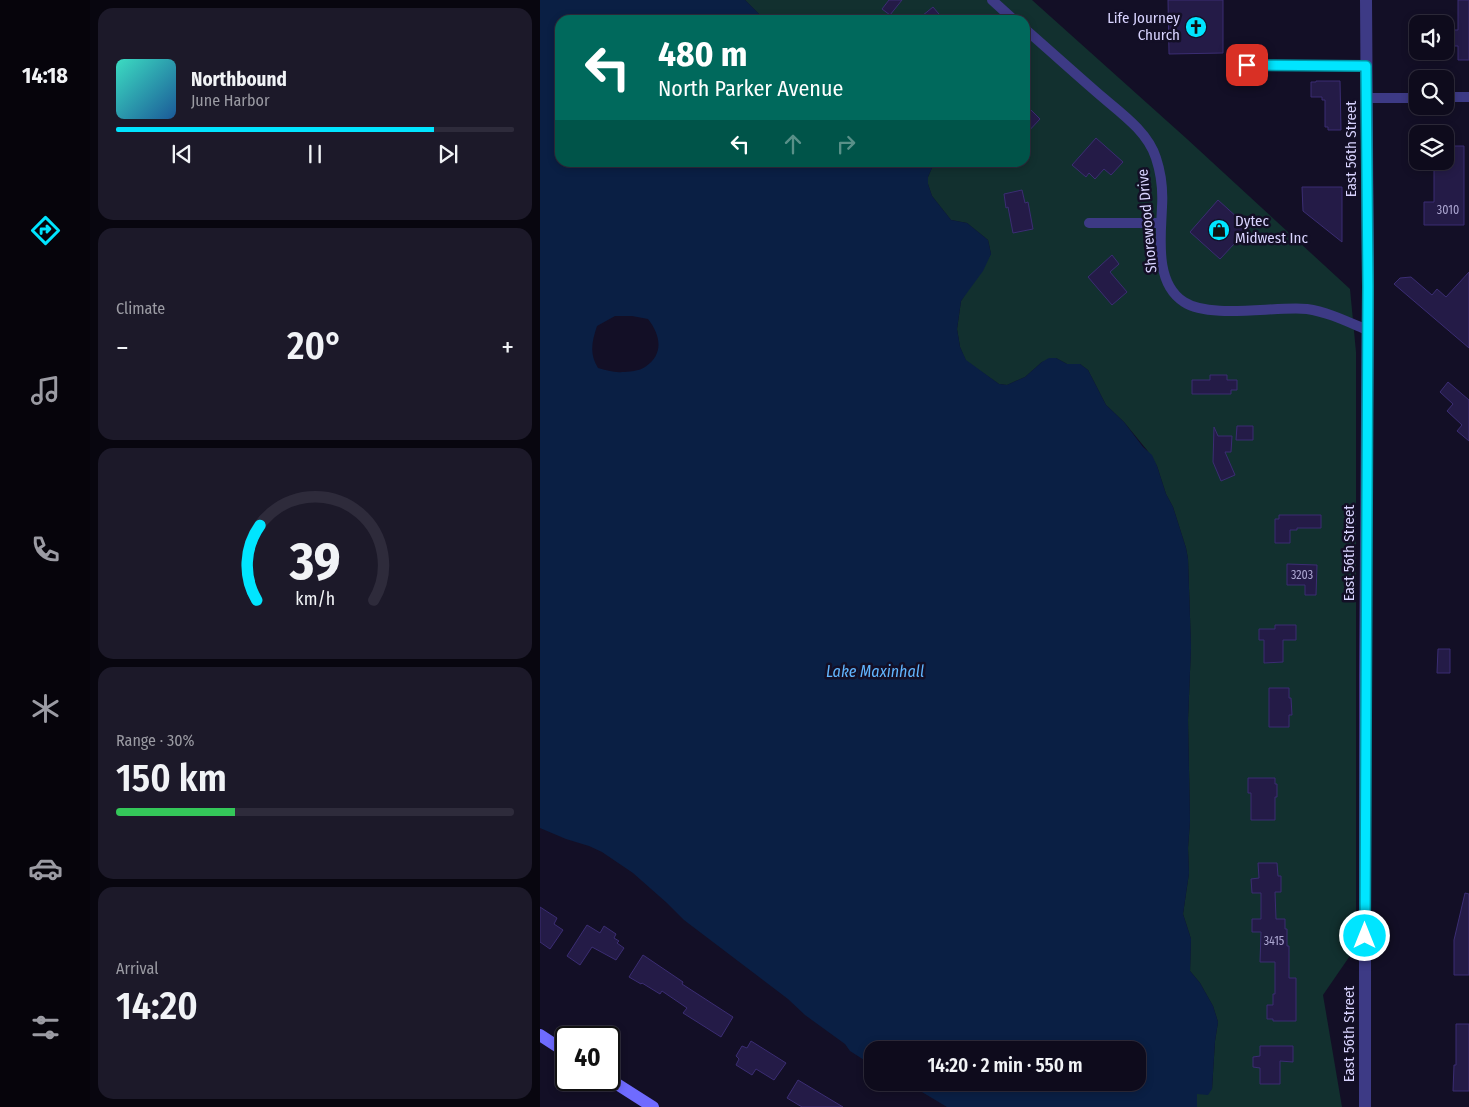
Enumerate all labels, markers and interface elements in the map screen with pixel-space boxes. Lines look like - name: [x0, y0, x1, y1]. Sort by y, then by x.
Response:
- place label: Life Journey Church: [1107, 9, 1180, 44]
- church icon: Life Journey Church: [1184, 15, 1208, 39]
- map controls: [1409, 15, 1454, 170]
- button: sound: [1409, 15, 1454, 60]
- text: 480 m: [658, 33, 748, 75]
- icon: left: [575, 35, 640, 100]
- pin: [1226, 44, 1268, 86]
- icon: arrive: [1233, 51, 1261, 79]
- text: 14:18: [22, 62, 68, 89]
- text: Northbound: [191, 68, 287, 91]
- button: search: [1409, 70, 1454, 115]
- text: North Parker Avenue: [658, 75, 843, 102]
- text: June Harbor: [191, 91, 269, 110]
- street label: East 56th Street: [1342, 101, 1360, 197]
- button: layers: [1409, 125, 1454, 170]
- icon: left: [726, 130, 754, 158]
- icon: ahead: [779, 130, 807, 158]
- icon: right: [832, 130, 860, 158]
- icon: previous: [168, 140, 196, 168]
- icon: pause: [301, 140, 329, 168]
- icon: next: [434, 140, 462, 168]
- street label: Shorewood Drive: [1133, 168, 1161, 274]
- house number: 3010: [1437, 203, 1459, 217]
- place label: Dytec Midwest Inc: [1235, 212, 1308, 247]
- icon: directions: [28, 213, 63, 248]
- shop icon: Dytec Midwest Inc: [1207, 218, 1231, 242]
- text: Climate: [116, 299, 165, 318]
- text: 20°: [287, 323, 343, 369]
- text: −: [116, 331, 129, 364]
- text: +: [501, 331, 514, 364]
- icon: music: [28, 373, 63, 408]
- street label: East 56th Street: [1340, 505, 1358, 601]
- text: 39: [288, 530, 341, 593]
- icon: phone: [28, 532, 63, 567]
- house number: 3203: [1291, 568, 1313, 582]
- text: km/h: [295, 588, 335, 610]
- water label: Lake Maxinhall: [826, 662, 924, 681]
- icon: climate: [28, 691, 63, 726]
- text: Range · 30%: [116, 731, 194, 750]
- text: 150 km: [116, 755, 227, 801]
- icon: car: [28, 851, 63, 886]
- position arrow: [1338, 909, 1390, 961]
- house number: 3415: [1264, 934, 1285, 948]
- text: Arrival: [116, 959, 158, 978]
- text: 14:20: [116, 983, 198, 1029]
- street label: East 56th Street: [1340, 986, 1358, 1082]
- icon: filters: [28, 1010, 63, 1045]
- speed limit sign: 40: [555, 1026, 620, 1091]
- text: 14:20 · 2 min · 550 m: [927, 1054, 1083, 1077]

